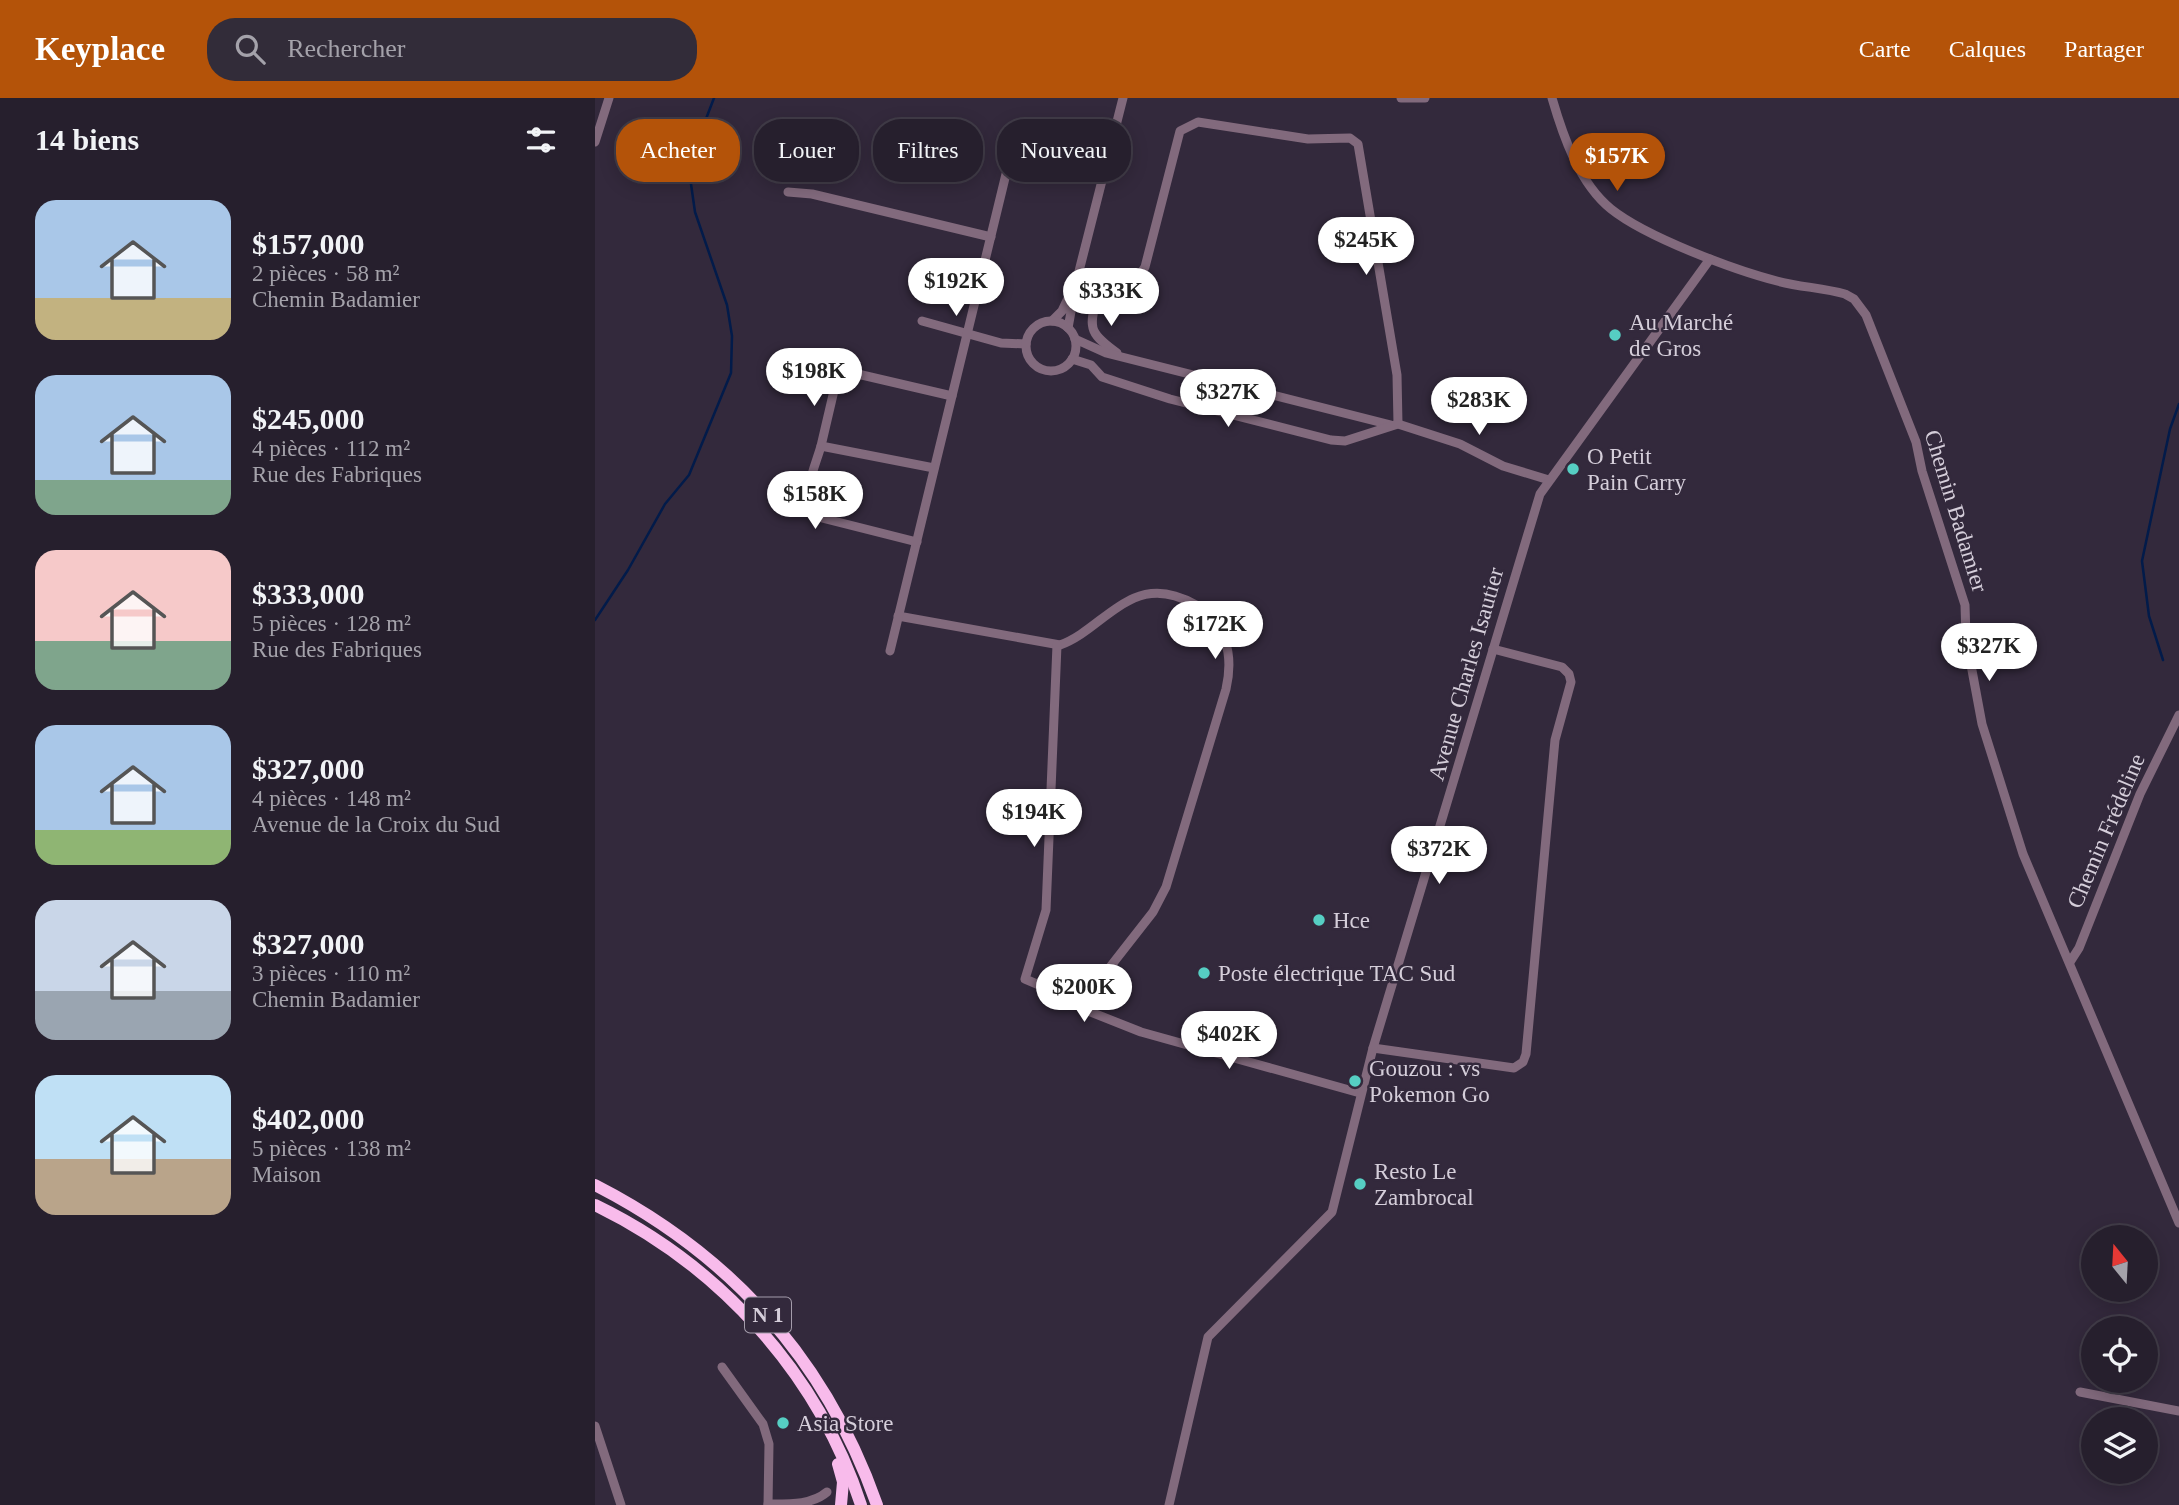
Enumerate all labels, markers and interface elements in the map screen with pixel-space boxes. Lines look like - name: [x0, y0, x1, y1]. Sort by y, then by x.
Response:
- search box: [207, 18, 697, 81]
- icon: search: [231, 30, 269, 68]
- text: Keyplace: [35, 31, 165, 67]
- text: Rechercher: [287, 34, 406, 63]
- text: Carte: [1859, 36, 1911, 62]
- text: Calques: [1949, 36, 2026, 62]
- text: Partager: [2064, 36, 2144, 62]
- chip: Acheter: [616, 119, 740, 182]
- chip: Louer: [754, 119, 859, 182]
- chip: Filtres: [873, 119, 983, 182]
- chip: Nouveau: [997, 119, 1131, 182]
- icon: filters: [522, 121, 560, 159]
- text: 14 biens: [35, 123, 139, 156]
- pin: $157K: [1568, 134, 1666, 193]
- text: $157K: [1585, 143, 1649, 168]
- pin: $245K: [1317, 218, 1415, 277]
- text: $157,000: [252, 227, 365, 260]
- text: $245K: [1334, 227, 1398, 252]
- icon: home: [91, 228, 175, 312]
- pin: $192K: [907, 258, 1005, 318]
- text: 2 pièces · 58 m²: [252, 261, 399, 286]
- text: $192K: [924, 268, 988, 293]
- pin: $333K: [1062, 268, 1160, 328]
- text: $333K: [1079, 278, 1143, 303]
- text: Chemin Badamier: [252, 287, 420, 312]
- place label: Au Marché de Gros: [1629, 310, 1733, 361]
- marker: Au Marché de Gros: [1607, 327, 1623, 343]
- pin: $198K: [765, 348, 863, 408]
- text: $198K: [782, 358, 846, 383]
- pin: $327K: [1179, 370, 1277, 429]
- pin: $283K: [1430, 378, 1528, 437]
- text: $327K: [1196, 379, 1260, 404]
- text: $283K: [1447, 387, 1511, 412]
- text: $245,000: [252, 402, 365, 435]
- icon: home: [91, 403, 175, 487]
- street label: Chemin Badamier: [1919, 427, 1993, 595]
- text: 4 pièces · 112 m²: [252, 436, 410, 461]
- place label: O Petit Pain Carry: [1587, 444, 1687, 495]
- marker: O Petit Pain Carry: [1565, 461, 1581, 477]
- text: Rue des Fabriques: [252, 462, 422, 487]
- pin: $158K: [766, 472, 864, 531]
- text: $158K: [783, 481, 847, 506]
- street label: Avenue Charles Isautier: [1424, 564, 1509, 783]
- text: $333,000: [252, 577, 365, 610]
- icon: home: [91, 578, 175, 662]
- pin: $172K: [1166, 602, 1264, 661]
- text: 5 pièces · 128 m²: [252, 611, 411, 636]
- text: $172K: [1183, 611, 1247, 636]
- pin: $327K: [1940, 624, 2038, 683]
- text: $327K: [1957, 633, 2021, 658]
- text: Rue des Fabriques: [252, 637, 422, 662]
- street label: Chemin Frédeline: [2062, 750, 2150, 912]
- text: $327,000: [252, 752, 365, 785]
- icon: home: [91, 753, 175, 837]
- text: 4 pièces · 148 m²: [252, 786, 411, 811]
- pin: $194K: [985, 790, 1083, 849]
- text: $194K: [1002, 799, 1066, 824]
- text: Avenue de la Croix du Sud: [252, 812, 500, 837]
- pin: $372K: [1390, 826, 1488, 886]
- text: $372K: [1407, 836, 1471, 861]
- place label: Hce: [1333, 908, 1370, 933]
- marker: Hce: [1311, 912, 1327, 928]
- text: $327,000: [252, 927, 365, 960]
- icon: home: [91, 928, 175, 1012]
- text: 3 pièces · 110 m²: [252, 961, 410, 986]
- place label: Poste électrique TAC Sud: [1218, 961, 1456, 986]
- pin: $200K: [1035, 964, 1133, 1024]
- marker: Poste électrique TAC Sud: [1196, 965, 1212, 981]
- text: $200K: [1052, 974, 1116, 999]
- text: Chemin Badamier: [252, 987, 420, 1012]
- pin: $402K: [1180, 1012, 1278, 1071]
- text: $402K: [1197, 1021, 1261, 1046]
- place label: Gouzou : vs Pokemon Go: [1369, 1056, 1490, 1107]
- marker: Gouzou : vs Pokemon Go: [1347, 1073, 1363, 1089]
- text: $402,000: [252, 1102, 365, 1135]
- icon: home: [91, 1103, 175, 1187]
- text: 5 pièces · 138 m²: [252, 1136, 411, 1161]
- place label: Resto Le Zambrocal: [1374, 1159, 1474, 1210]
- text: Maison: [252, 1162, 321, 1187]
- marker: Resto Le Zambrocal: [1352, 1176, 1368, 1192]
- north arrow: [2081, 1225, 2158, 1302]
- map controls: [2081, 1225, 2158, 1484]
- road number: N 1: [745, 1298, 791, 1332]
- button: locate: [2081, 1316, 2158, 1393]
- button: layers: [2081, 1407, 2158, 1484]
- place label: Asia Store: [797, 1411, 893, 1436]
- marker: Asia Store: [775, 1415, 791, 1431]

